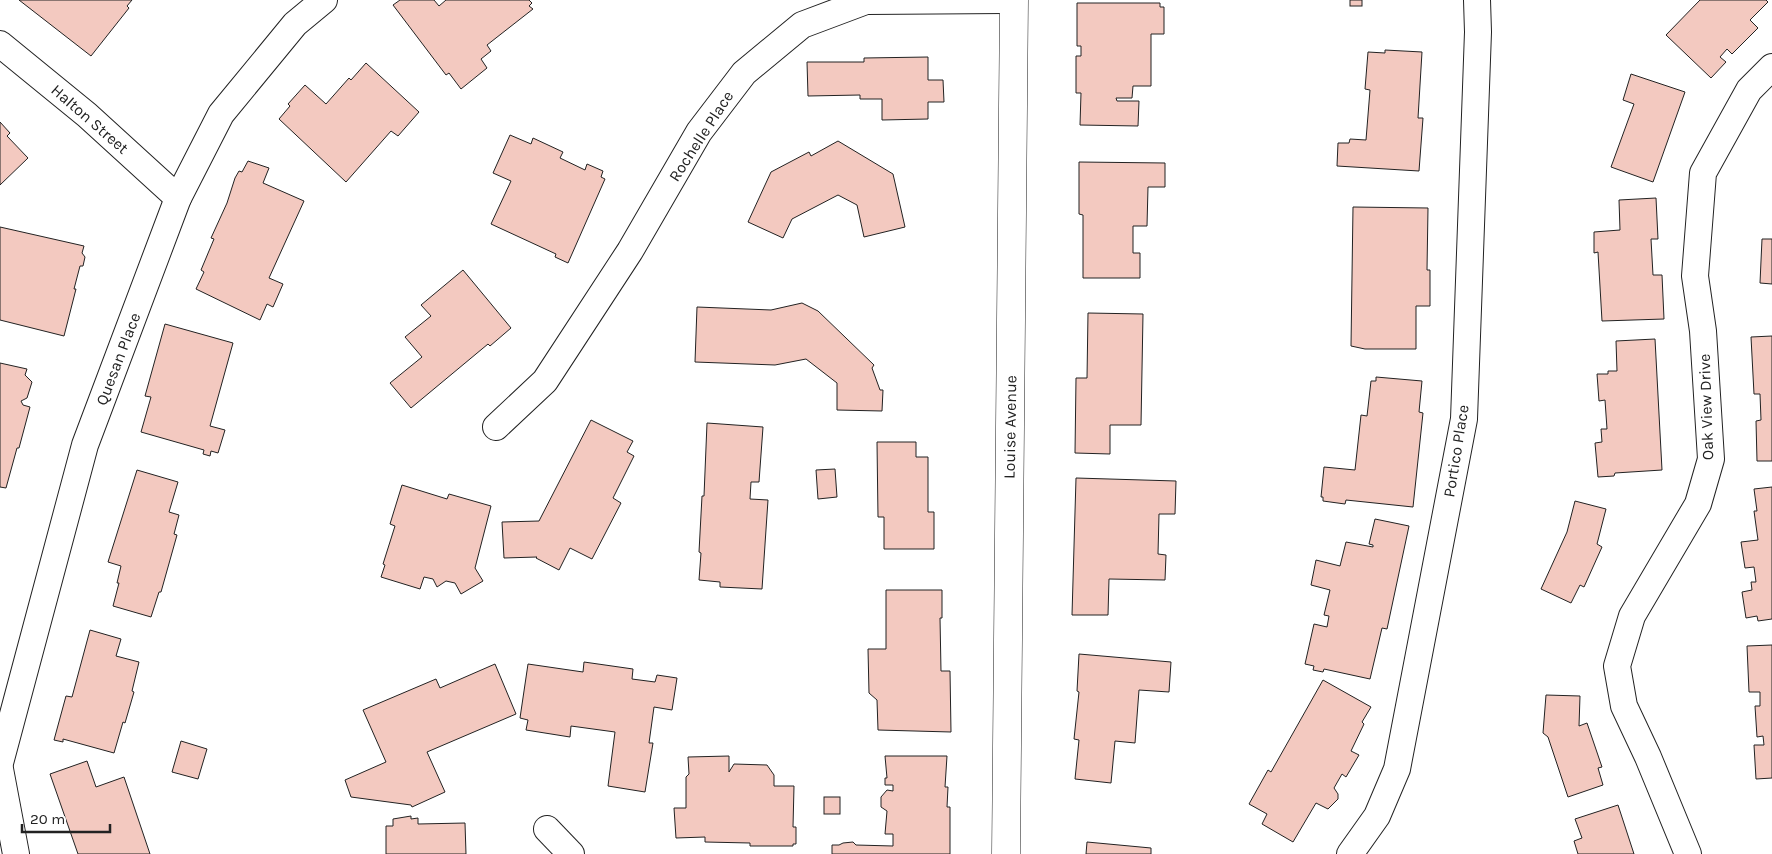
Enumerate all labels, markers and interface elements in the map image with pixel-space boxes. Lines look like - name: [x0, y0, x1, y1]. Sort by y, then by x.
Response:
- street label: Halton Street: [47, 80, 133, 158]
- street label: Rochelle Place: [665, 87, 737, 185]
- street label: Quesan Place: [92, 310, 144, 408]
- street label: Oak View Drive: [1695, 353, 1717, 461]
- street label: Louise Avenue: [1000, 375, 1020, 479]
- street label: Portico Place: [1439, 403, 1473, 499]
- scale bar: [22, 802, 110, 834]
- text: 20 m: [30, 810, 65, 828]

